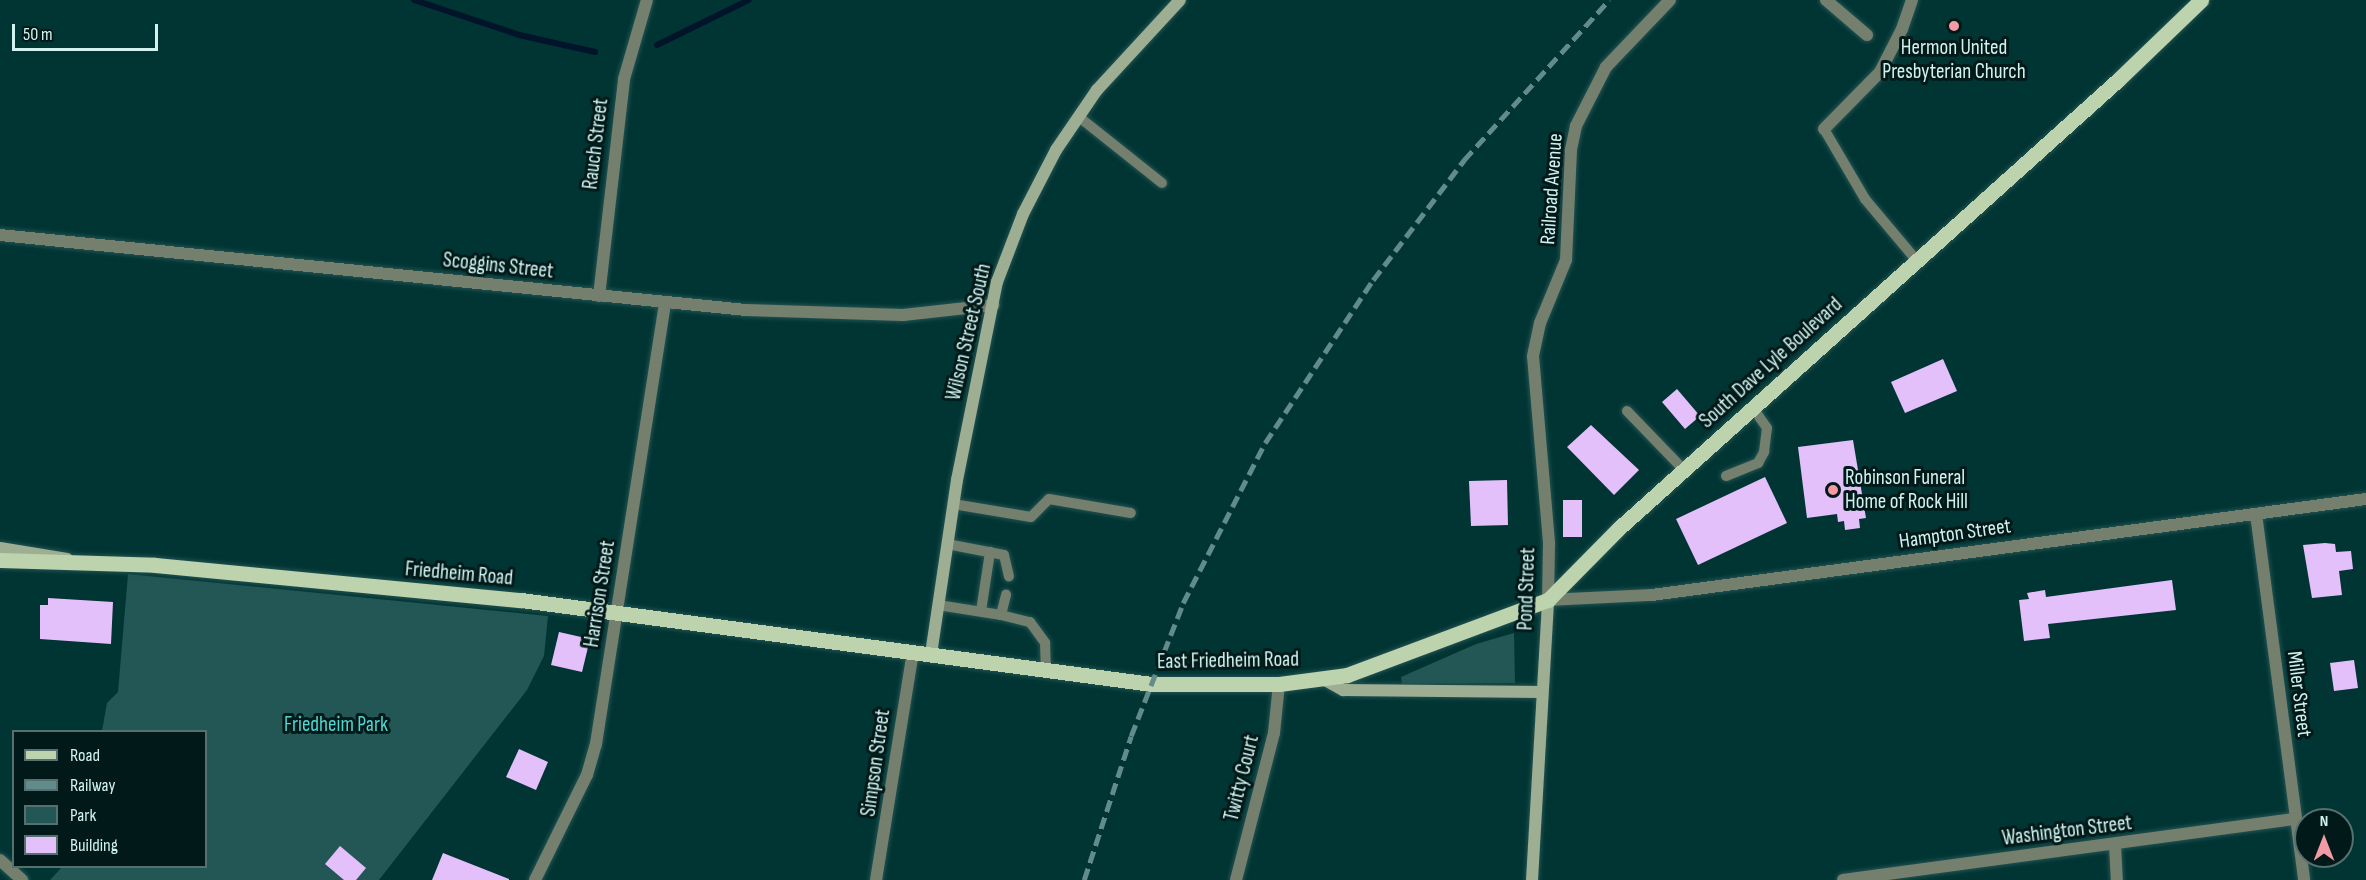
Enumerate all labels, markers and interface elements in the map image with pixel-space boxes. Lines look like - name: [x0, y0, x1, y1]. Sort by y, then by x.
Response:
- scale bar: [15, 12, 160, 50]
- marker: Hermon United Presbyterian Church: [1947, 19, 1961, 33]
- text: 50 m: [23, 24, 53, 45]
- place label: Hermon United Presbyterian Church: [1882, 35, 2026, 85]
- street label: Rauch Street: [578, 97, 614, 191]
- street label: Railroad Avenue: [1536, 133, 1568, 245]
- street label: Scoggins Street: [442, 248, 554, 284]
- street label: Wilson Street South: [941, 261, 997, 403]
- street label: South Dave Lyle Boulevard: [1694, 292, 1848, 434]
- place label: Robinson Funeral Home of Rock Hill: [1845, 465, 1968, 515]
- marker: Robinson Funeral Home of Rock Hill: [1826, 483, 1840, 497]
- street label: Hampton Street: [1898, 514, 2012, 554]
- street label: Harrison Street: [579, 539, 621, 649]
- street label: Pond Street: [1513, 547, 1541, 631]
- street label: Friedheim Road: [404, 557, 514, 591]
- street label: East Friedheim Road: [1157, 647, 1299, 675]
- street label: Miller Street: [2281, 650, 2317, 738]
- street label: Simpson Street: [856, 708, 896, 818]
- park label: Friedheim Park: [284, 712, 388, 738]
- legend: [12, 730, 207, 868]
- street label: Twitty Court: [1219, 732, 1265, 824]
- text: Road: [70, 745, 100, 766]
- text: Railway: [70, 775, 115, 796]
- text: Park: [70, 805, 96, 826]
- north arrow: [2294, 808, 2354, 868]
- street label: Washington Street: [2001, 811, 2133, 851]
- text: N: [2320, 812, 2328, 831]
- text: Building: [70, 835, 118, 856]

